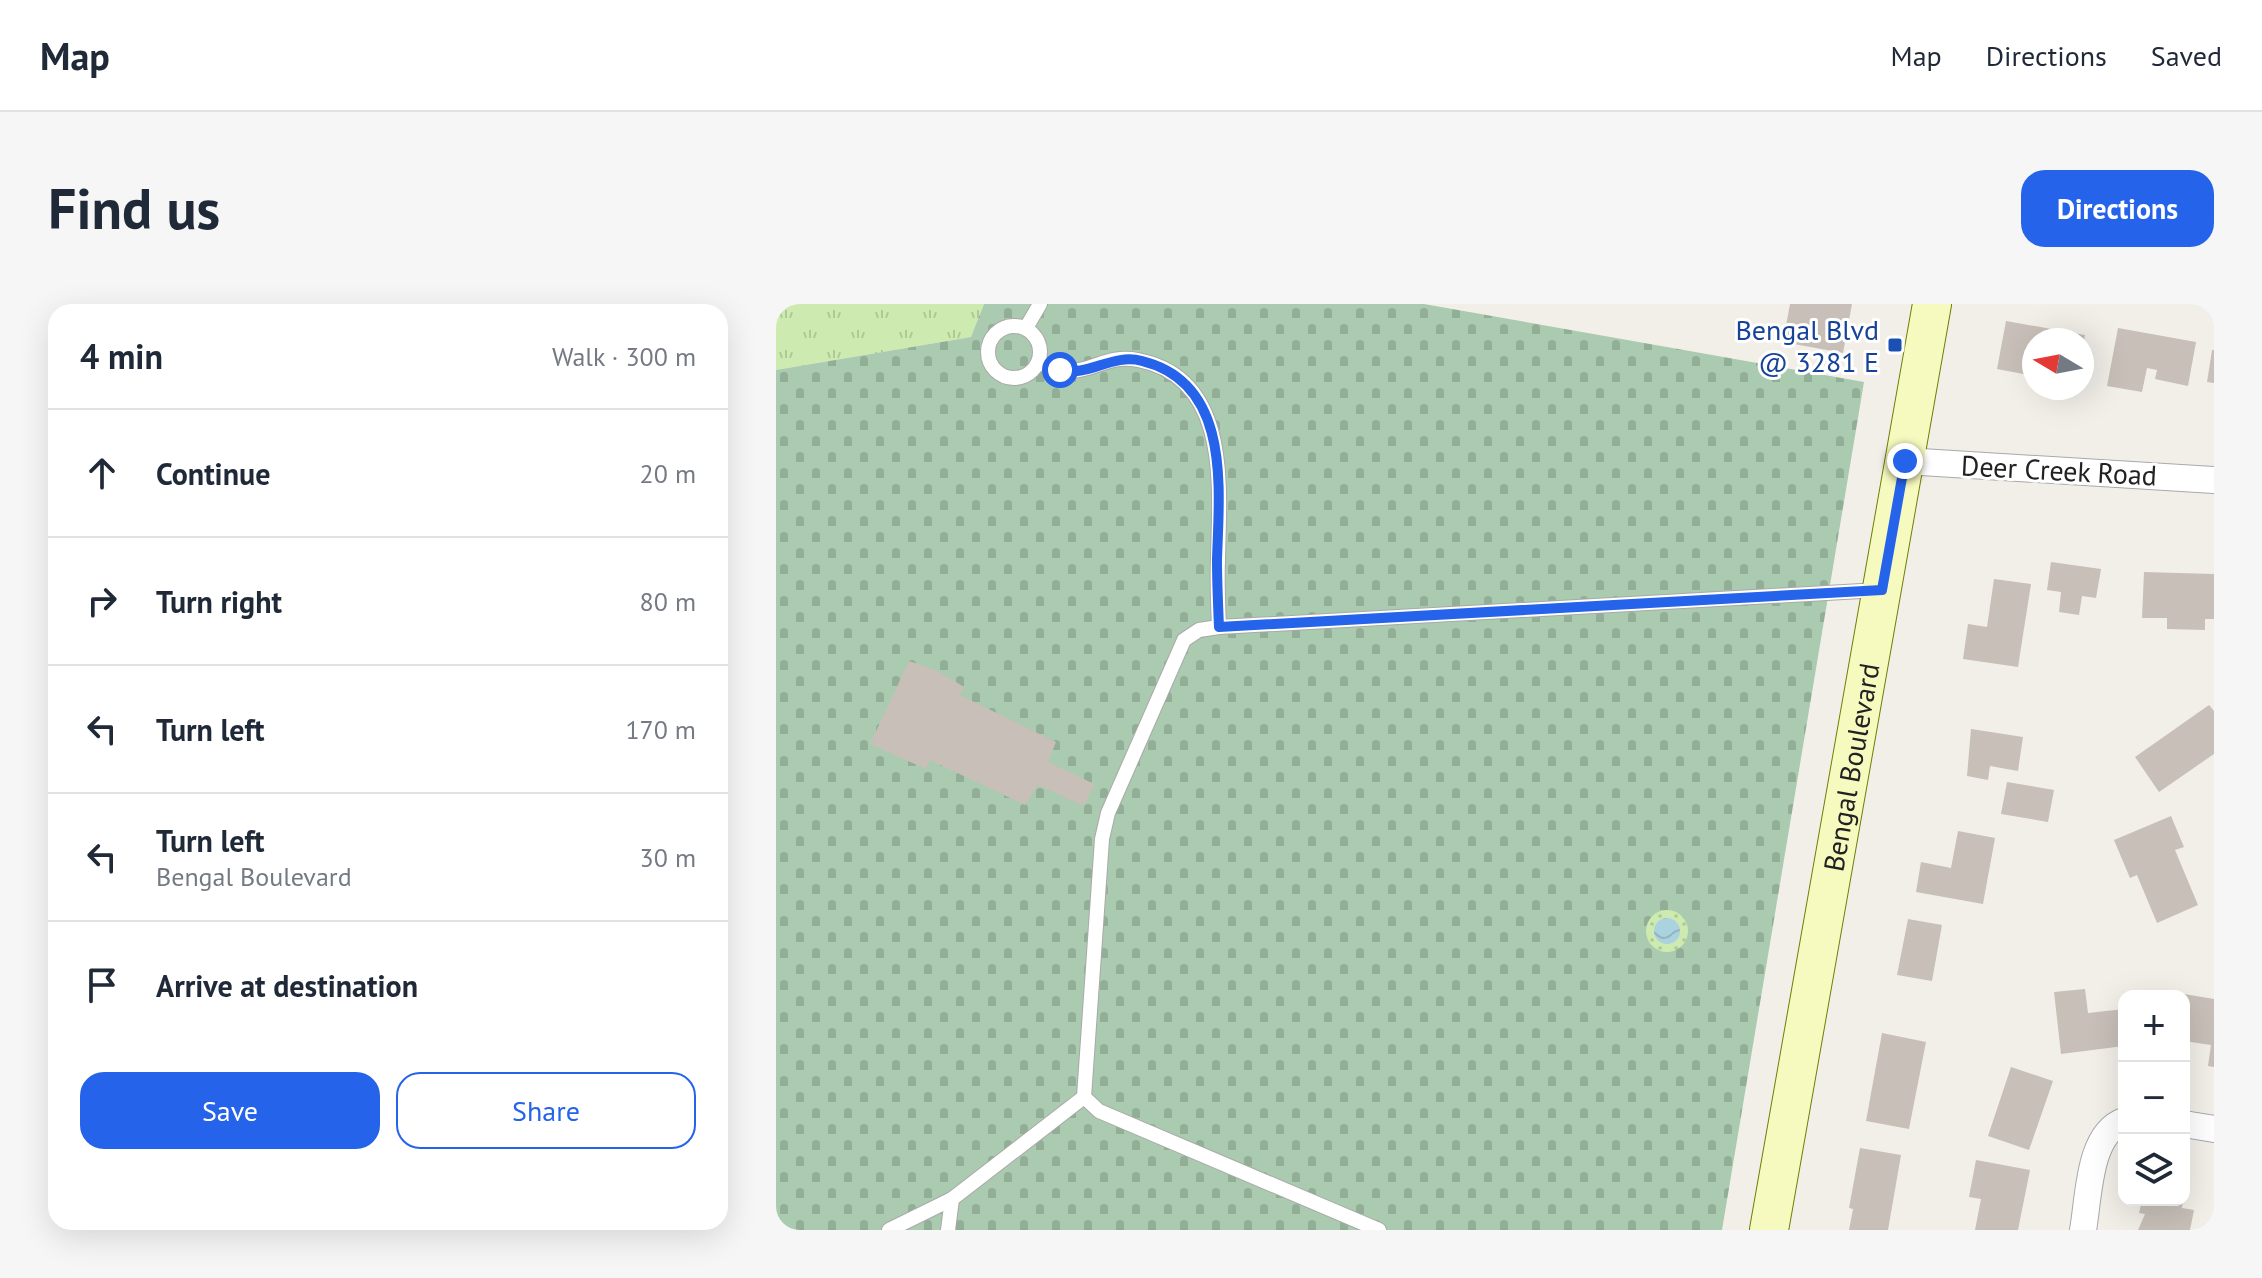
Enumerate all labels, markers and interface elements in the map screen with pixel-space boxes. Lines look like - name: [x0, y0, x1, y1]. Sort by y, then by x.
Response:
- text: Map: [40, 31, 110, 80]
- text: Map: [1891, 37, 1942, 74]
- text: Directions: [1986, 37, 2107, 74]
- text: Saved: [2151, 37, 2222, 74]
- button: Directions: [2021, 170, 2214, 247]
- text: Find us: [48, 172, 220, 244]
- place label: Bengal Blvd @ 3281 E: [1735, 311, 1879, 380]
- north arrow: [2022, 328, 2094, 400]
- text: 4 min: [80, 334, 163, 378]
- marker: Bengal Blvd @ 3281 E: [1886, 336, 1904, 354]
- text: Walk · 300 m: [552, 340, 696, 373]
- route start: [1042, 352, 1078, 388]
- route end: [1887, 443, 1923, 479]
- street label: Deer Creek Road: [1960, 446, 2158, 494]
- icon: ahead: [80, 451, 124, 495]
- text: Continue: [156, 454, 270, 493]
- text: 20 m: [640, 457, 696, 490]
- icon: right: [80, 579, 124, 623]
- text: Turn right: [156, 582, 282, 621]
- text: 80 m: [640, 585, 696, 618]
- street label: Bengal Boulevard: [1814, 660, 1887, 874]
- icon: left: [80, 707, 124, 751]
- text: Turn left: [156, 710, 264, 749]
- text: 170 m: [625, 713, 696, 746]
- text: Turn left: [156, 821, 264, 860]
- icon: left: [80, 835, 124, 879]
- text: 30 m: [640, 841, 696, 874]
- text: Bengal Boulevard: [156, 860, 352, 893]
- icon: arrive: [80, 963, 124, 1007]
- text: Arrive at destination: [156, 966, 418, 1005]
- map controls: [2118, 990, 2190, 1206]
- button: +: [2118, 990, 2190, 1062]
- button: −: [2118, 1062, 2190, 1134]
- button: Save: [80, 1072, 380, 1149]
- button: Share: [396, 1072, 696, 1149]
- button: layers: [2118, 1134, 2190, 1206]

